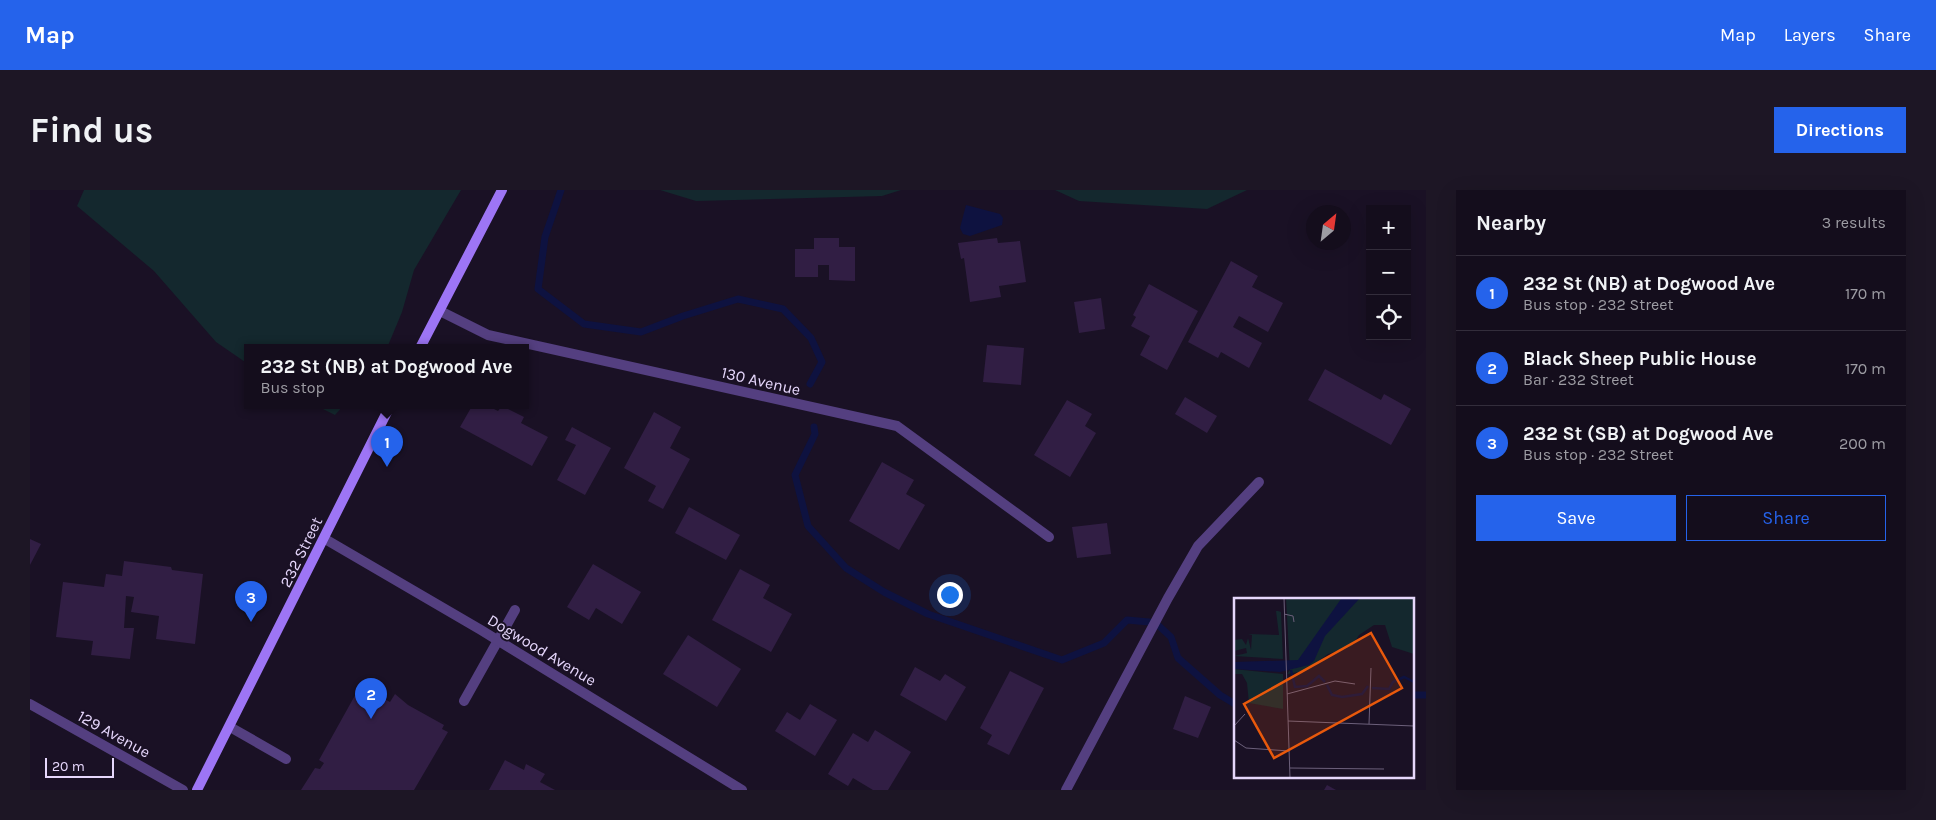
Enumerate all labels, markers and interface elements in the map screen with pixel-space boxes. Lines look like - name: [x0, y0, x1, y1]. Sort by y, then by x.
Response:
- text: Map: [25, 21, 75, 49]
- text: Map: [1720, 24, 1756, 46]
- text: Layers: [1784, 24, 1836, 46]
- text: Share: [1864, 24, 1911, 46]
- button: Directions: [1774, 107, 1906, 153]
- text: Find us: [30, 110, 153, 151]
- north arrow: [1306, 205, 1351, 250]
- map controls: [1366, 205, 1411, 340]
- button: +: [1366, 205, 1411, 250]
- text: Nearby: [1476, 211, 1546, 235]
- text: 3 results: [1822, 213, 1886, 232]
- button: −: [1366, 250, 1411, 295]
- text: 232 St (NB) at Dogwood Ave: [1523, 273, 1775, 295]
- text: 1: [1489, 284, 1495, 303]
- text: 170 m: [1845, 284, 1886, 303]
- button: locate: [1366, 295, 1411, 340]
- text: Bus stop · 232 Street: [1523, 295, 1674, 314]
- popup: [244, 344, 529, 409]
- text: Black Sheep Public House: [1523, 348, 1756, 370]
- text: 232 St (NB) at Dogwood Ave: [260, 356, 513, 378]
- text: 2: [1487, 359, 1497, 378]
- text: 170 m: [1845, 359, 1886, 378]
- street label: 130 Avenue: [720, 363, 802, 399]
- text: Bar · 232 Street: [1523, 370, 1634, 389]
- text: Bus stop: [260, 378, 325, 397]
- text: 232 St (SB) at Dogwood Ave: [1523, 423, 1774, 445]
- pin: 1: [371, 426, 403, 467]
- text: 3: [1487, 434, 1497, 453]
- text: 200 m: [1839, 434, 1886, 453]
- text: Bus stop · 232 Street: [1523, 445, 1674, 464]
- button: Save: [1476, 495, 1676, 541]
- button: Share: [1686, 495, 1886, 541]
- street label: 232 Street: [276, 514, 326, 590]
- pin: 3: [235, 581, 267, 622]
- your location: [937, 582, 963, 608]
- inset map: [1234, 598, 1414, 778]
- street label: Dogwood Avenue: [484, 610, 600, 690]
- pin: 2: [355, 678, 387, 719]
- street label: 129 Avenue: [74, 706, 154, 762]
- scale bar: [45, 755, 114, 778]
- text: 20 m: [52, 758, 85, 775]

